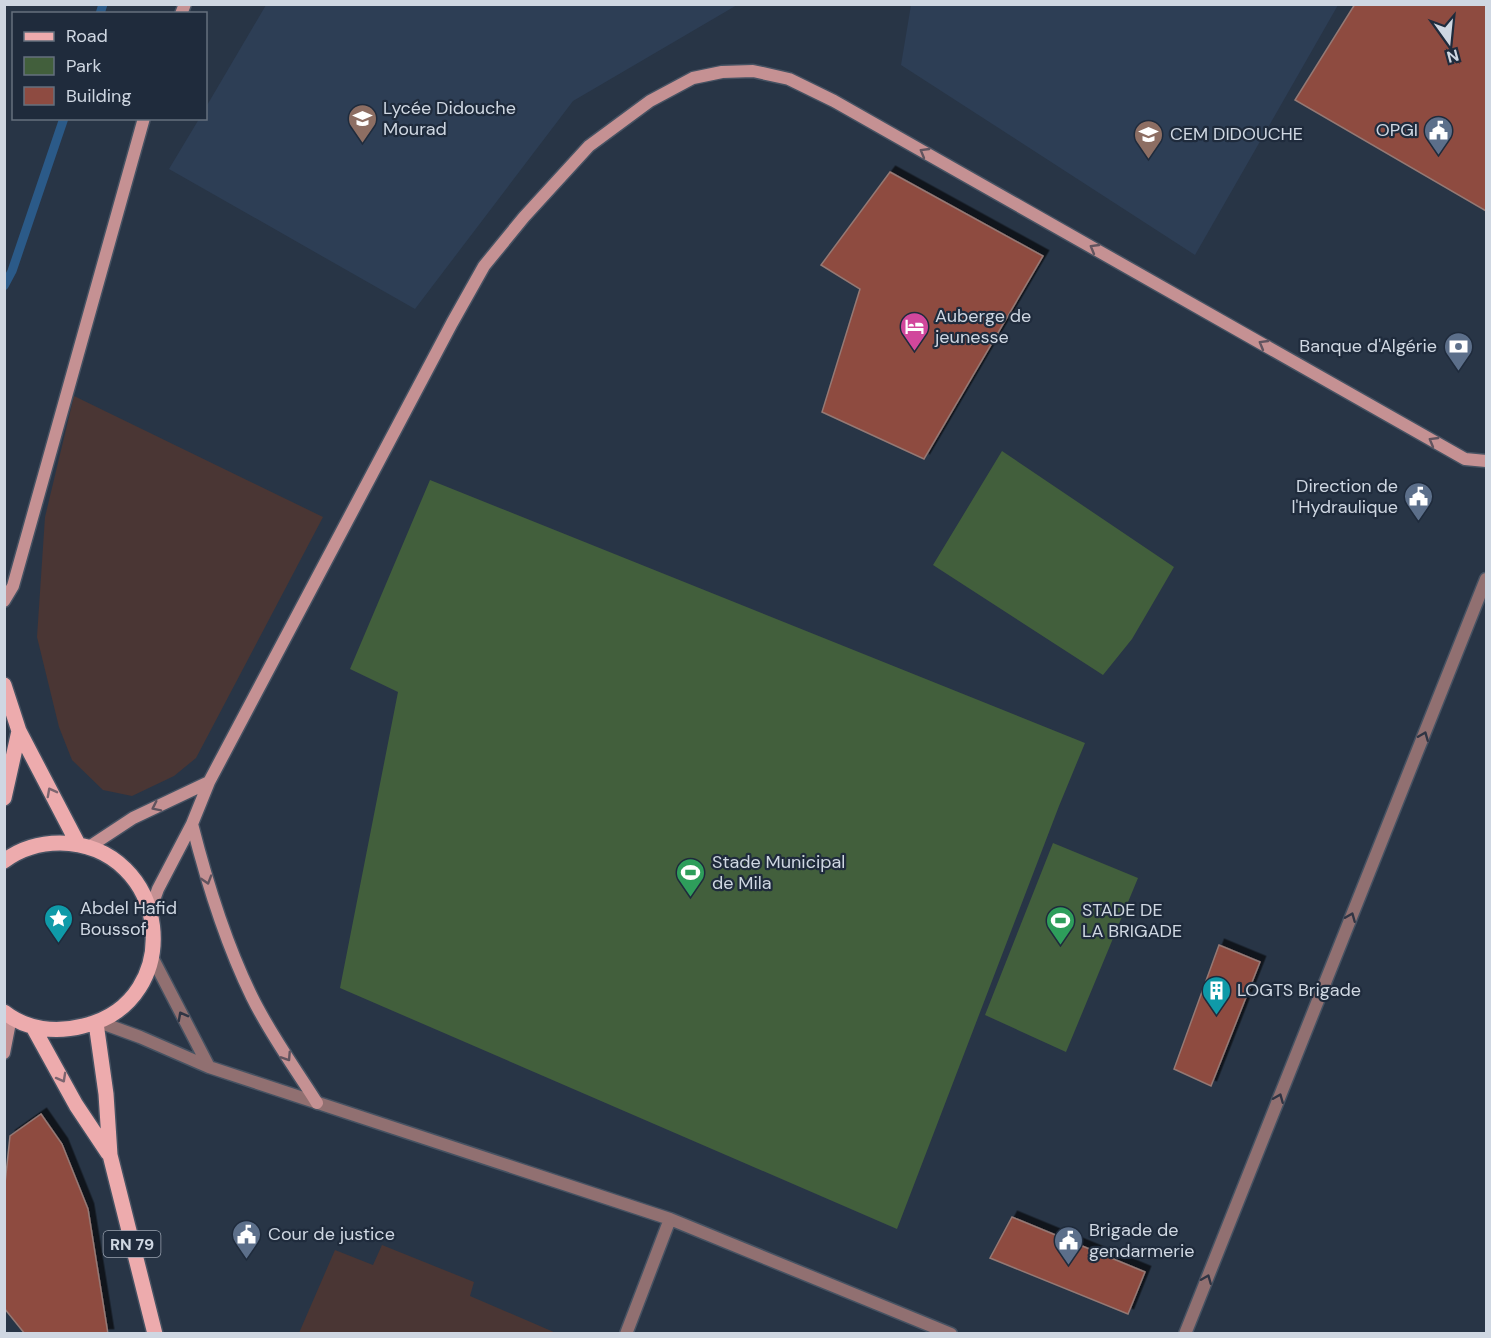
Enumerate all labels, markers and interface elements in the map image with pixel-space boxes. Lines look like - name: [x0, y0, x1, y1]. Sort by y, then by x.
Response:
- legend: [12, 12, 207, 120]
- north arrow: [1419, 12, 1479, 72]
- text: Road: [66, 24, 108, 48]
- text: N: [1444, 44, 1461, 68]
- text: Park: [66, 54, 102, 78]
- text: Building: [66, 84, 131, 108]
- place label: Lycée Didouche Mourad: [383, 96, 516, 141]
- school or university icon: Lycée Didouche Mourad: [346, 102, 378, 144]
- public building icon: OPGI: [1423, 114, 1455, 156]
- school or university icon: CEM DIDOUCHE: [1133, 118, 1165, 160]
- place label: OPGI: [1376, 118, 1418, 142]
- place label: CEM DIDOUCHE: [1170, 122, 1303, 146]
- one-way arrow: [920, 148, 930, 159]
- one-way arrow: [1090, 244, 1100, 255]
- place label: Auberge de jeunesse: [934, 304, 1031, 349]
- hotel icon: Auberge de jeunesse: [898, 310, 930, 352]
- bank icon: Banque d'Algérie: [1442, 330, 1474, 372]
- place label: Banque d'Algérie: [1299, 334, 1437, 358]
- one-way arrow: [1259, 340, 1269, 352]
- one-way arrow: [1429, 436, 1439, 448]
- place label: Direction de l'Hydraulique: [1291, 474, 1398, 519]
- public building icon: Direction de l'Hydraulique: [1403, 480, 1435, 522]
- one-way arrow: [1417, 731, 1429, 742]
- one-way arrow: [47, 788, 58, 798]
- one-way arrow: [151, 799, 162, 811]
- place label: Stade Municipal de Mila: [712, 850, 845, 895]
- sports icon: Stade Municipal de Mila: [675, 856, 707, 898]
- one-way arrow: [200, 874, 212, 885]
- place label: Abdel Hafid Boussof: [80, 896, 177, 941]
- place label: STADE DE LA BRIGADE: [1082, 898, 1182, 943]
- place icon: Abdel Hafid Boussof: [43, 902, 75, 944]
- sports icon: STADE DE LA BRIGADE: [1045, 904, 1077, 946]
- one-way arrow: [1344, 912, 1357, 923]
- building icon: LOGTS Brigade: [1200, 974, 1232, 1016]
- place label: LOGTS Brigade: [1237, 978, 1361, 1002]
- one-way arrow: [178, 1012, 189, 1022]
- one-way arrow: [280, 1051, 292, 1061]
- one-way arrow: [55, 1072, 66, 1082]
- one-way arrow: [1272, 1093, 1284, 1104]
- public building icon: Cour de justice: [231, 1218, 263, 1260]
- place label: Brigade de gendarmerie: [1089, 1218, 1194, 1263]
- place label: Cour de justice: [268, 1222, 395, 1246]
- public building icon: Brigade de gendarmerie: [1052, 1224, 1084, 1266]
- road number: RN 79: [104, 1231, 160, 1257]
- one-way arrow: [1199, 1274, 1212, 1285]

